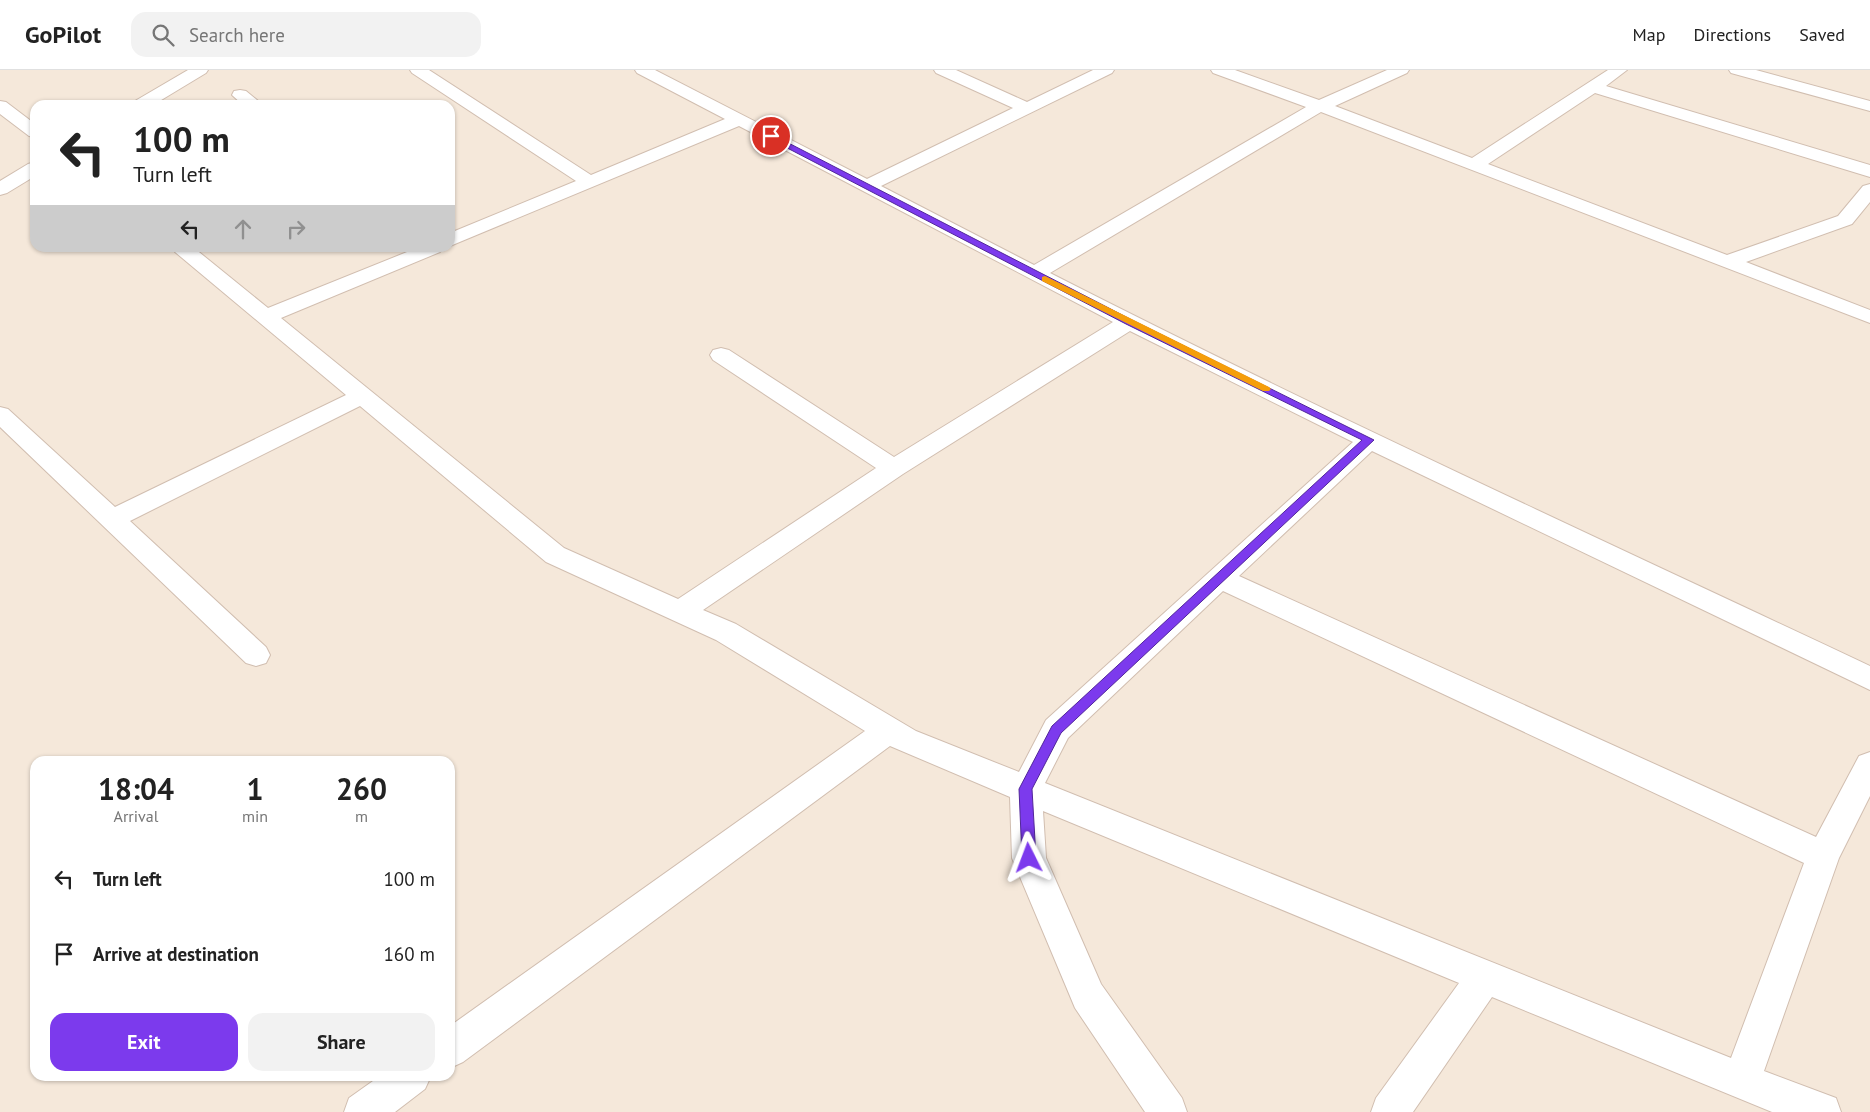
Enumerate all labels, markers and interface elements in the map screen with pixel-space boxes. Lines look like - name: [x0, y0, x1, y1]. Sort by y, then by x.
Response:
- search box: [131, 12, 481, 57]
- text: GoPilot: [25, 19, 101, 50]
- icon: search: [149, 21, 177, 49]
- text: Search here: [189, 23, 285, 47]
- text: Map: [1633, 23, 1665, 46]
- text: Directions: [1693, 23, 1771, 46]
- text: Saved: [1799, 23, 1845, 46]
- pin: [750, 115, 792, 157]
- text: 100 m: [133, 116, 230, 162]
- icon: left: [50, 120, 115, 185]
- icon: arrive: [757, 122, 785, 150]
- text: Turn left: [133, 160, 212, 188]
- icon: left: [176, 215, 204, 243]
- icon: ahead: [229, 215, 257, 243]
- icon: right: [282, 215, 310, 243]
- text: 18:04: [98, 769, 174, 808]
- text: 1: [247, 769, 264, 808]
- text: 260: [336, 769, 387, 808]
- text: Arrival: [114, 806, 158, 826]
- text: min: [242, 806, 268, 826]
- text: m: [355, 806, 368, 826]
- position arrow: [1002, 831, 1054, 883]
- icon: left: [50, 865, 78, 893]
- text: Turn left: [93, 867, 162, 891]
- text: 100 m: [383, 867, 435, 891]
- icon: arrive: [50, 940, 78, 968]
- text: Arrive at destination: [93, 942, 259, 966]
- text: 160 m: [383, 942, 435, 966]
- button: Exit: [50, 1013, 238, 1071]
- button: Share: [248, 1013, 435, 1071]

